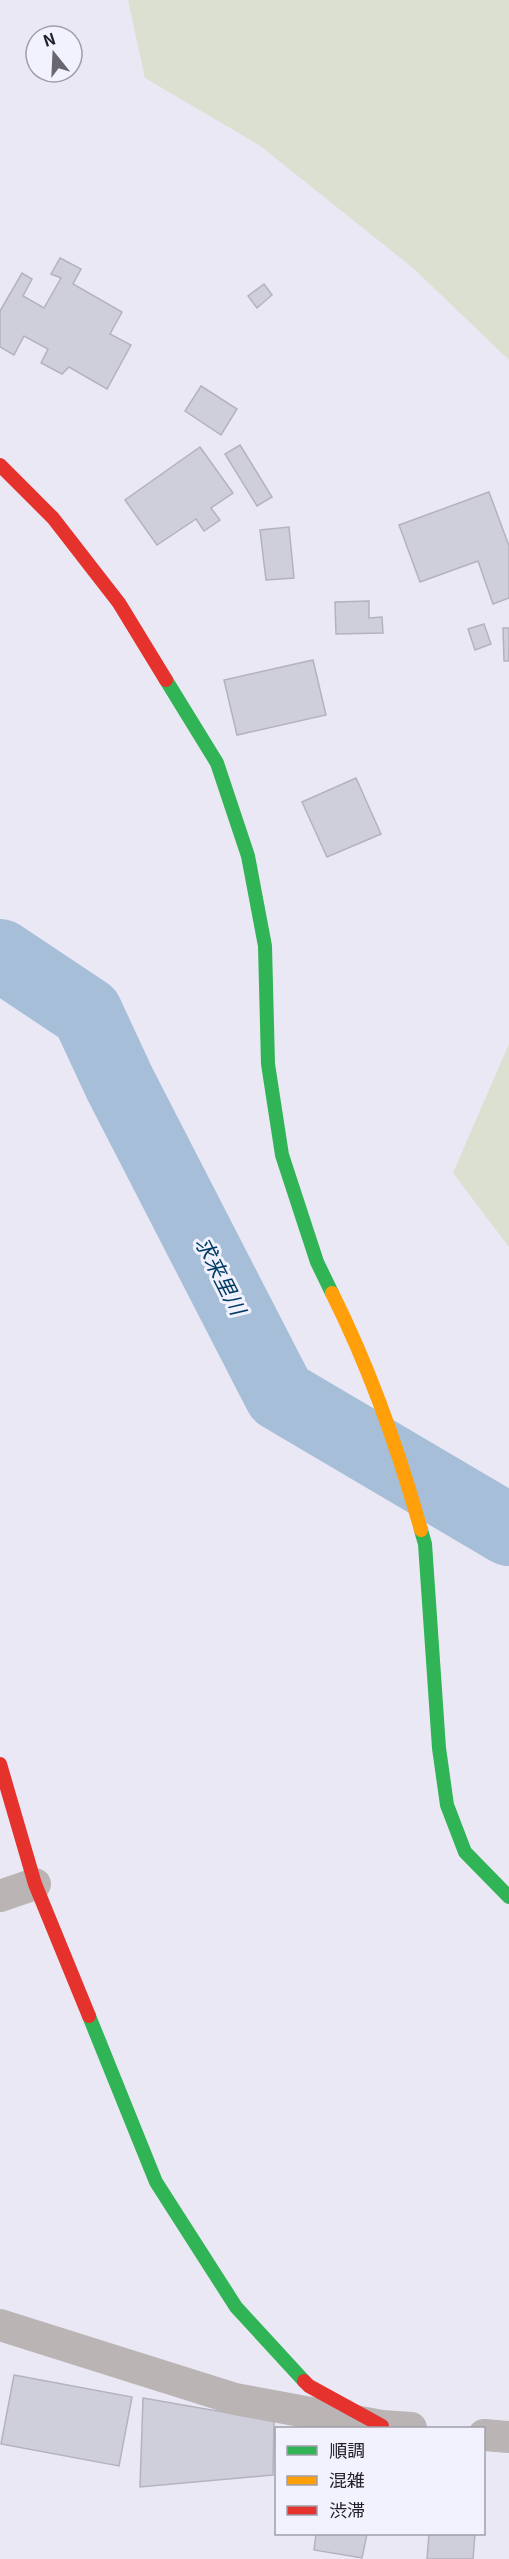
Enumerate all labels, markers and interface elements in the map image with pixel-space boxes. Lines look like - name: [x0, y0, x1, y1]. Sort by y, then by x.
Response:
- north arrow: [24, 24, 84, 84]
- text: N: [40, 26, 58, 52]
- water label: 求来里川: [189, 1231, 255, 1321]
- legend: [275, 2427, 485, 2535]
- text: 順調: [329, 2436, 365, 2462]
- text: 混雑: [329, 2466, 365, 2492]
- text: 渋滞: [329, 2496, 365, 2522]

